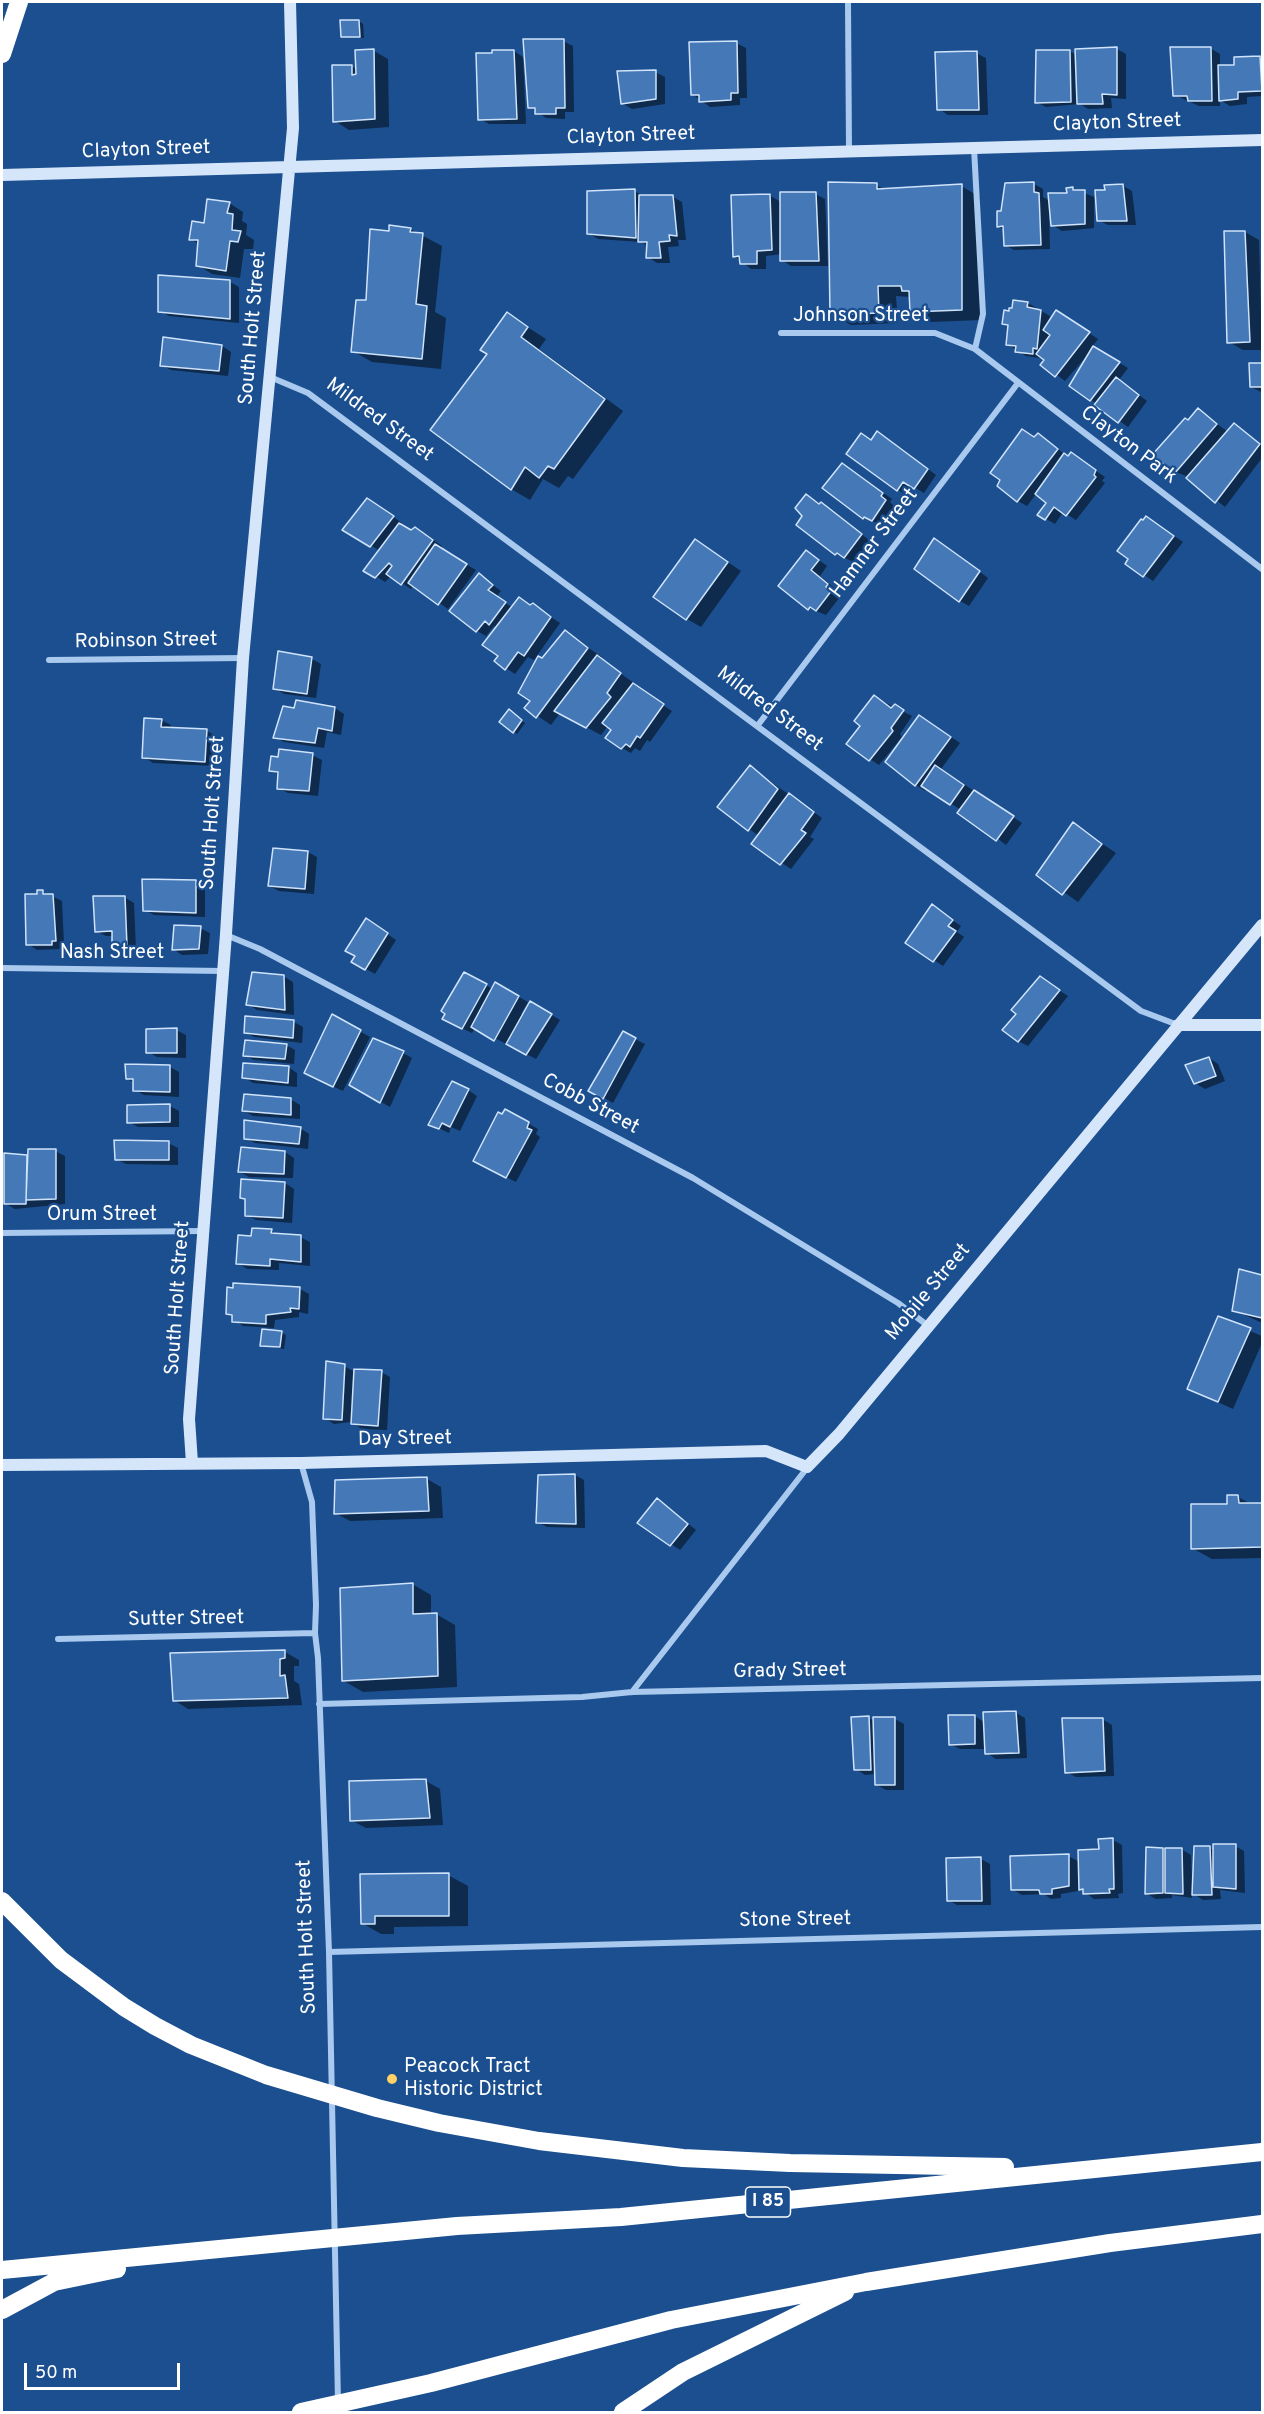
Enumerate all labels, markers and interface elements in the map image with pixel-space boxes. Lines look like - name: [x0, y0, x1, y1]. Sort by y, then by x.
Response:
- street label: Clayton Street: [1052, 110, 1182, 138]
- street label: Clayton Street: [566, 123, 696, 151]
- street label: Clayton Street: [81, 137, 211, 165]
- street label: South Holt Street: [235, 250, 273, 406]
- street label: Johnson Street: [793, 305, 929, 329]
- street label: Mildred Street: [321, 374, 437, 468]
- street label: Clayton Park: [1075, 402, 1181, 490]
- street label: Hamner Street: [826, 484, 924, 604]
- street label: Robinson Street: [74, 629, 218, 655]
- street label: Mildred Street: [711, 662, 827, 758]
- street label: South Holt Street: [197, 735, 231, 891]
- street label: Nash Street: [60, 942, 164, 966]
- street label: Cobb Street: [537, 1069, 643, 1141]
- street label: Orum Street: [47, 1204, 157, 1228]
- street label: South Holt Street: [162, 1220, 196, 1376]
- street label: Mobile Street: [881, 1240, 977, 1346]
- street label: Day Street: [358, 1427, 452, 1453]
- street label: Sutter Street: [128, 1607, 244, 1633]
- street label: Grady Street: [733, 1659, 847, 1685]
- street label: South Holt Street: [293, 1859, 323, 2015]
- street label: Stone Street: [739, 1908, 851, 1934]
- place label: Peacock Tract Historic District: [404, 2056, 543, 2103]
- marker: Peacock Tract Historic District: [385, 2072, 399, 2086]
- road number: I 85: [746, 2187, 790, 2217]
- scale bar: [27, 2351, 183, 2389]
- text: 50 m: [35, 2362, 77, 2385]

